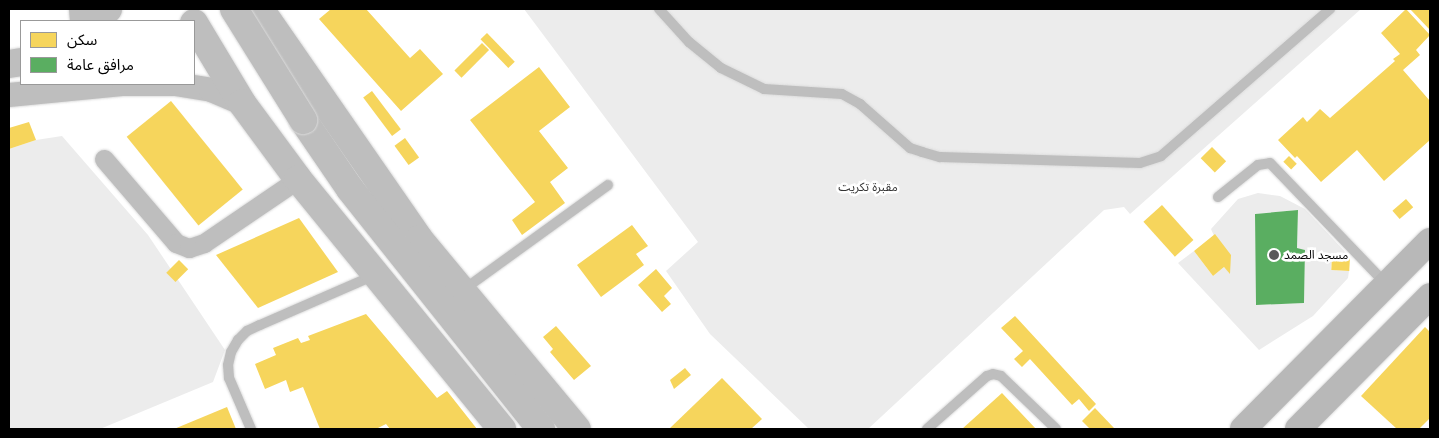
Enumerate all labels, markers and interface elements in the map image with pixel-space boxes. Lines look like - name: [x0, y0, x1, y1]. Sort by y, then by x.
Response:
- legend: [20, 20, 195, 85]
- text: سكن: [67, 30, 97, 49]
- text: مرافق عامة: [67, 55, 134, 74]
- park label: مقبرة تكريت: [838, 180, 898, 194]
- place label: مسجد الصمد: [1284, 248, 1348, 262]
- marker: مسجد الصمد: [1268, 249, 1280, 261]

